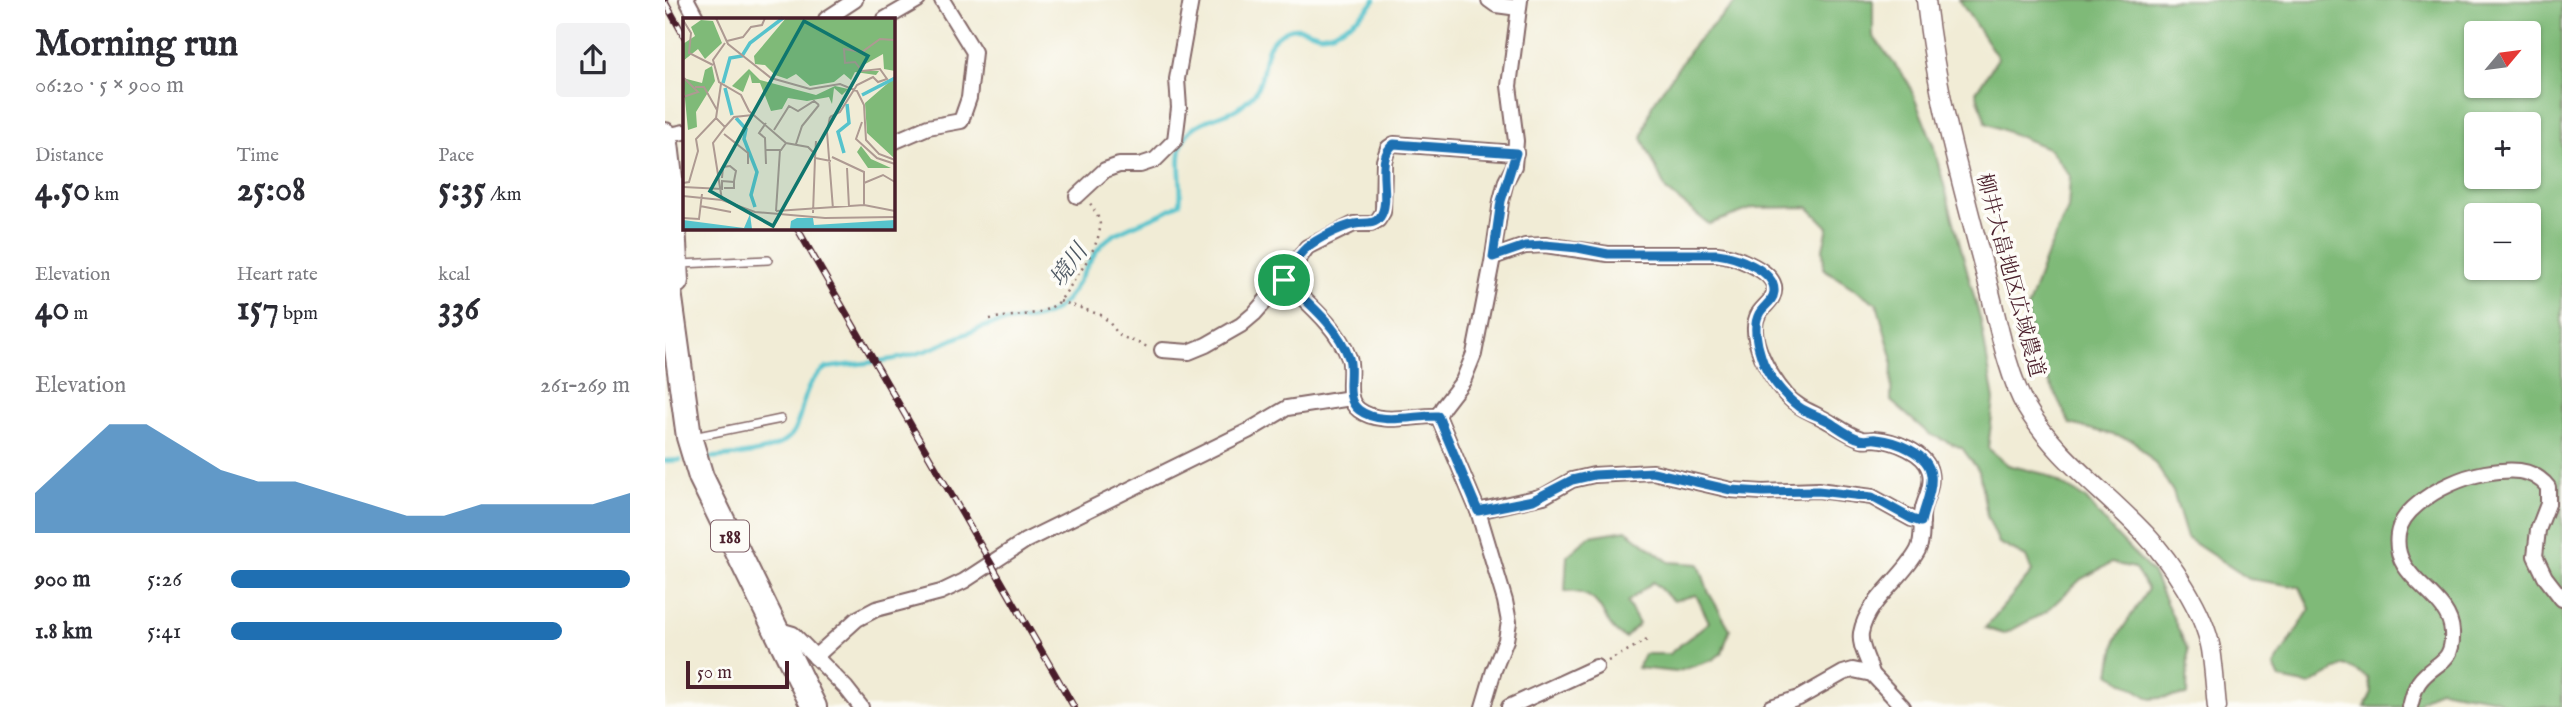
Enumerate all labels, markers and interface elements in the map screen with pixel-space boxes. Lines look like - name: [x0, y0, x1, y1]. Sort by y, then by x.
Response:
- inset map: [683, 18, 894, 229]
- text: Morning run: [35, 21, 238, 69]
- north arrow: [2464, 21, 2541, 98]
- map controls: [2464, 21, 2541, 280]
- button: share: [556, 23, 630, 97]
- text: 06:20 · 5 × 900 m: [35, 71, 184, 100]
- button: +: [2464, 112, 2541, 189]
- text: Distance: [35, 144, 104, 168]
- text: Time: [237, 144, 279, 168]
- text: Pace: [438, 144, 474, 168]
- text: 4.50: [35, 168, 90, 213]
- text: 25:08: [237, 168, 306, 213]
- text: 5:35: [438, 168, 486, 213]
- street label: 柳井大畠地区広域農道: [1969, 170, 2050, 380]
- text: km: [90, 183, 119, 207]
- text: /km: [486, 183, 521, 207]
- button: −: [2464, 203, 2541, 280]
- water label: 境川: [1044, 236, 1096, 293]
- pin: [1254, 250, 1314, 310]
- icon: arrive: [1265, 261, 1303, 299]
- text: Elevation: [35, 263, 110, 287]
- text: Heart rate: [237, 263, 318, 287]
- text: kcal: [438, 263, 470, 287]
- text: 40: [35, 287, 69, 332]
- text: 157: [237, 287, 279, 332]
- text: 336: [438, 287, 479, 332]
- text: m: [69, 302, 88, 326]
- text: bpm: [279, 302, 318, 326]
- text: Elevation: [35, 371, 126, 400]
- text: 261–269 m: [540, 371, 630, 400]
- road number: 188: [711, 520, 749, 552]
- text: 900 m: [35, 565, 90, 594]
- text: 5:26: [147, 565, 182, 594]
- text: 1.8 km: [35, 617, 93, 646]
- text: 5:41: [147, 617, 181, 646]
- scale bar: [686, 658, 789, 690]
- text: 50 m: [697, 661, 732, 685]

